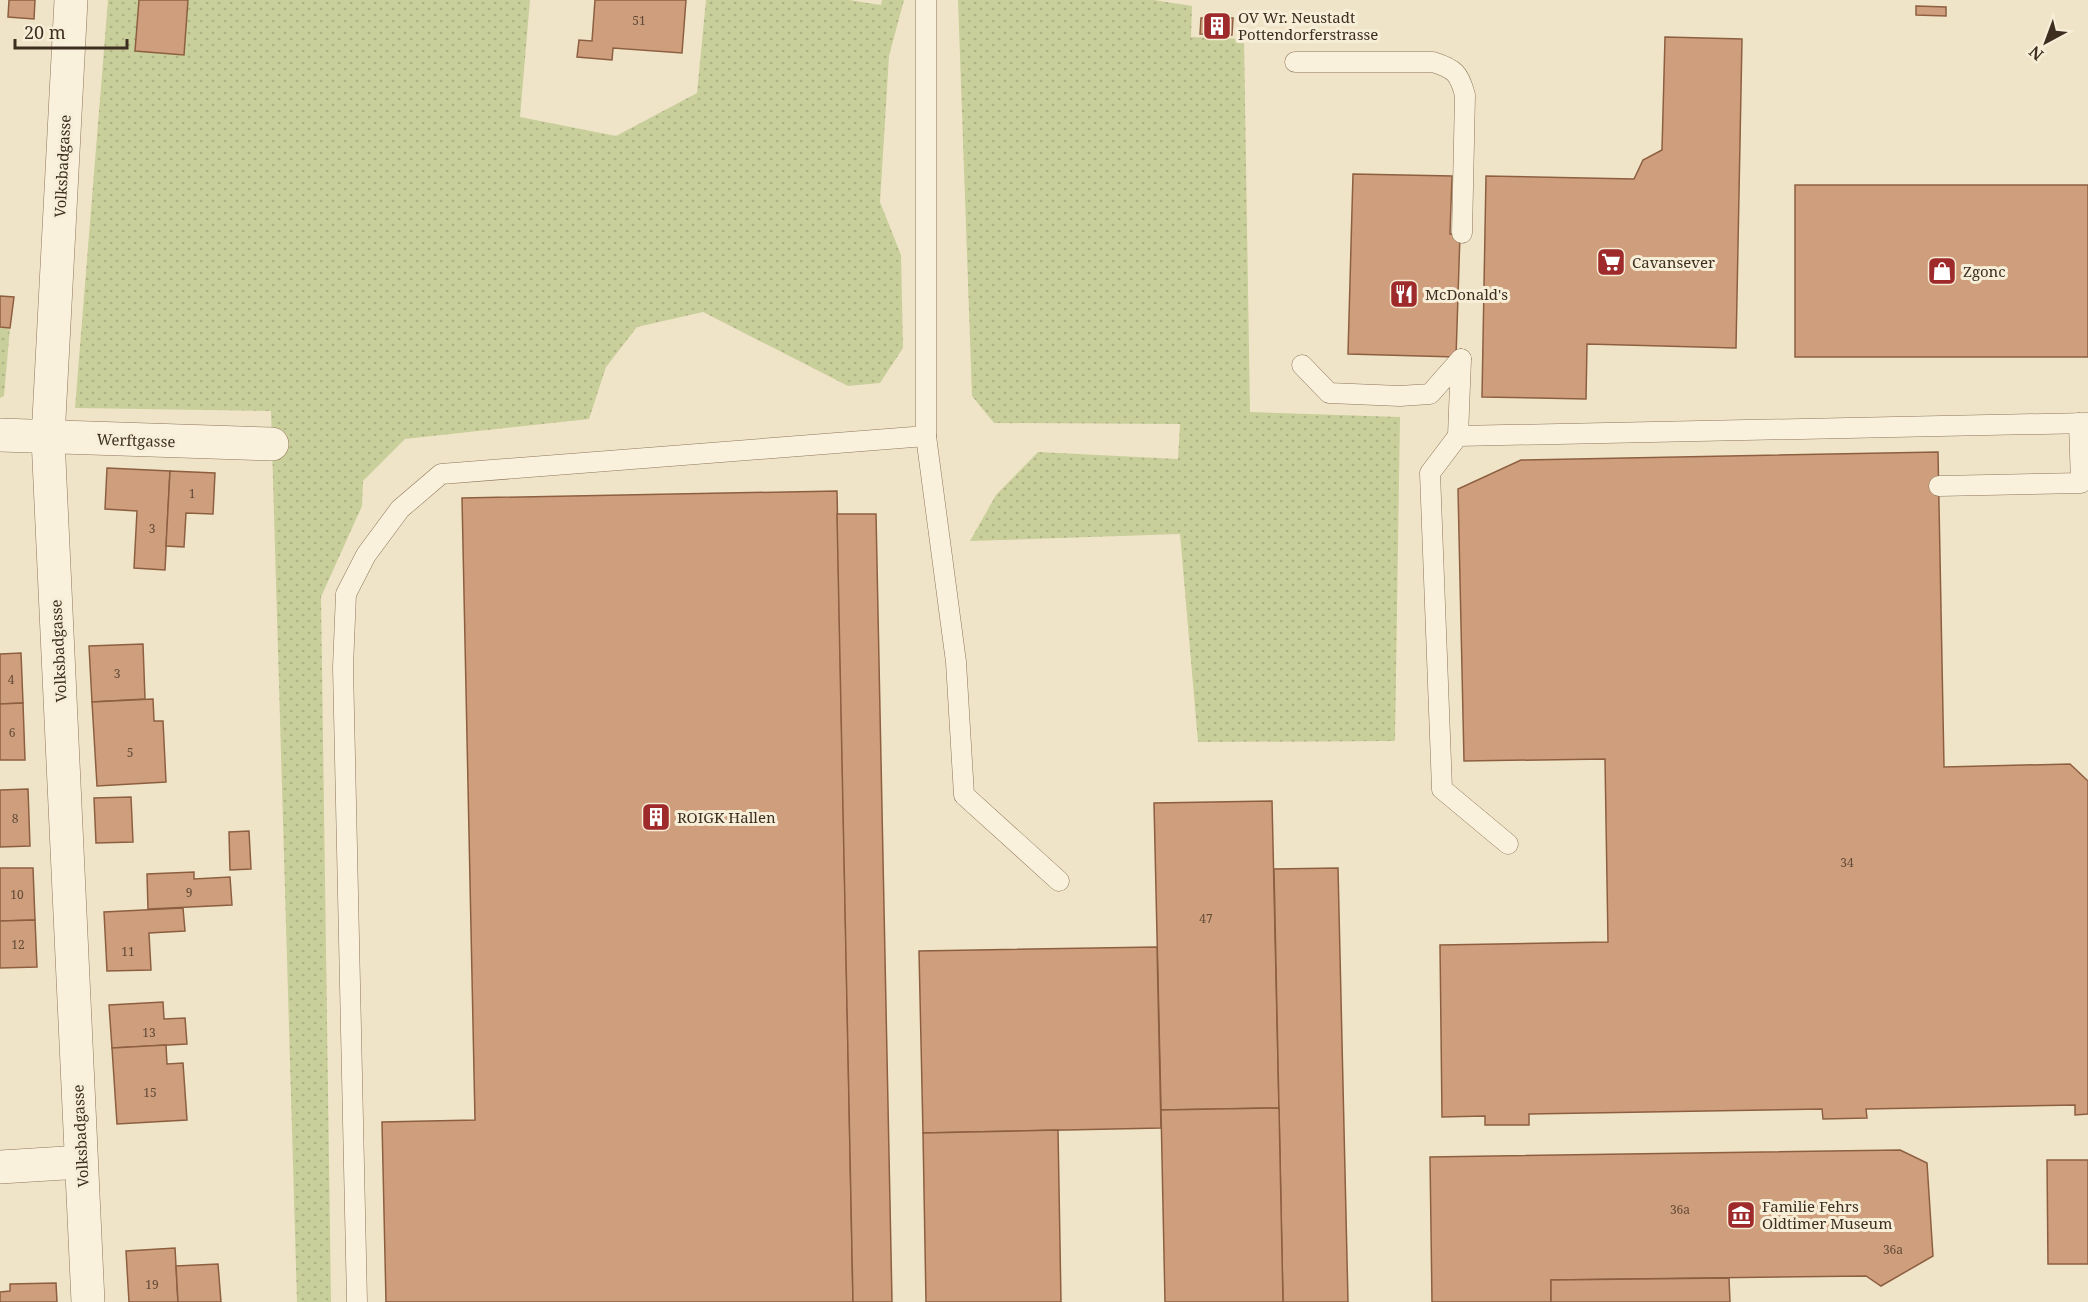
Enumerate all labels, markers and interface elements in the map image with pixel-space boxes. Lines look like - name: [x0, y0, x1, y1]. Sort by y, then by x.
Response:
- place label: OV Wr. Neustadt Pottendorferstrasse: [1238, 7, 1378, 44]
- building icon: OV Wr. Neustadt Pottendorferstrasse: [1201, 10, 1233, 42]
- scale bar: [15, 12, 128, 50]
- house number: 51: [632, 12, 646, 29]
- north arrow: [2016, 12, 2076, 72]
- text: 20 m: [24, 20, 66, 44]
- text: N: [2024, 41, 2048, 66]
- street label: Volksbadgasse: [49, 114, 75, 218]
- supermarket icon: Cavansever: [1595, 246, 1627, 278]
- place label: Cavansever: [1632, 252, 1715, 272]
- shop icon: Zgonc: [1926, 255, 1958, 287]
- place label: Zgonc: [1963, 261, 2006, 281]
- restaurant icon: McDonald's: [1388, 278, 1420, 310]
- place label: McDonald's: [1425, 284, 1508, 304]
- street label: Werftgasse: [96, 429, 176, 451]
- house number: 1: [189, 485, 195, 502]
- house number: 3: [149, 520, 156, 537]
- street label: Volksbadgasse: [45, 599, 71, 703]
- house number: 3: [114, 665, 121, 682]
- house number: 4: [8, 671, 15, 688]
- house number: 6: [9, 724, 16, 741]
- house number: 5: [127, 744, 133, 761]
- building icon: ROIGK Hallen: [640, 801, 672, 833]
- place label: ROIGK Hallen: [677, 807, 776, 827]
- house number: 8: [12, 810, 19, 827]
- house number: 34: [1840, 854, 1854, 871]
- house number: 9: [186, 884, 192, 901]
- house number: 10: [10, 886, 24, 903]
- house number: 47: [1199, 910, 1213, 927]
- house number: 12: [11, 936, 25, 953]
- house number: 11: [121, 943, 135, 960]
- house number: 13: [142, 1024, 156, 1041]
- street label: Volksbadgasse: [67, 1084, 93, 1188]
- house number: 15: [143, 1084, 157, 1101]
- place label: Familie Fehrs Oldtimer Museum: [1762, 1196, 1892, 1233]
- museum icon: Familie Fehrs Oldtimer Museum: [1725, 1199, 1757, 1231]
- house number: 36a: [1670, 1201, 1690, 1218]
- house number: 36a: [1883, 1241, 1903, 1258]
- house number: 19: [145, 1276, 159, 1293]

